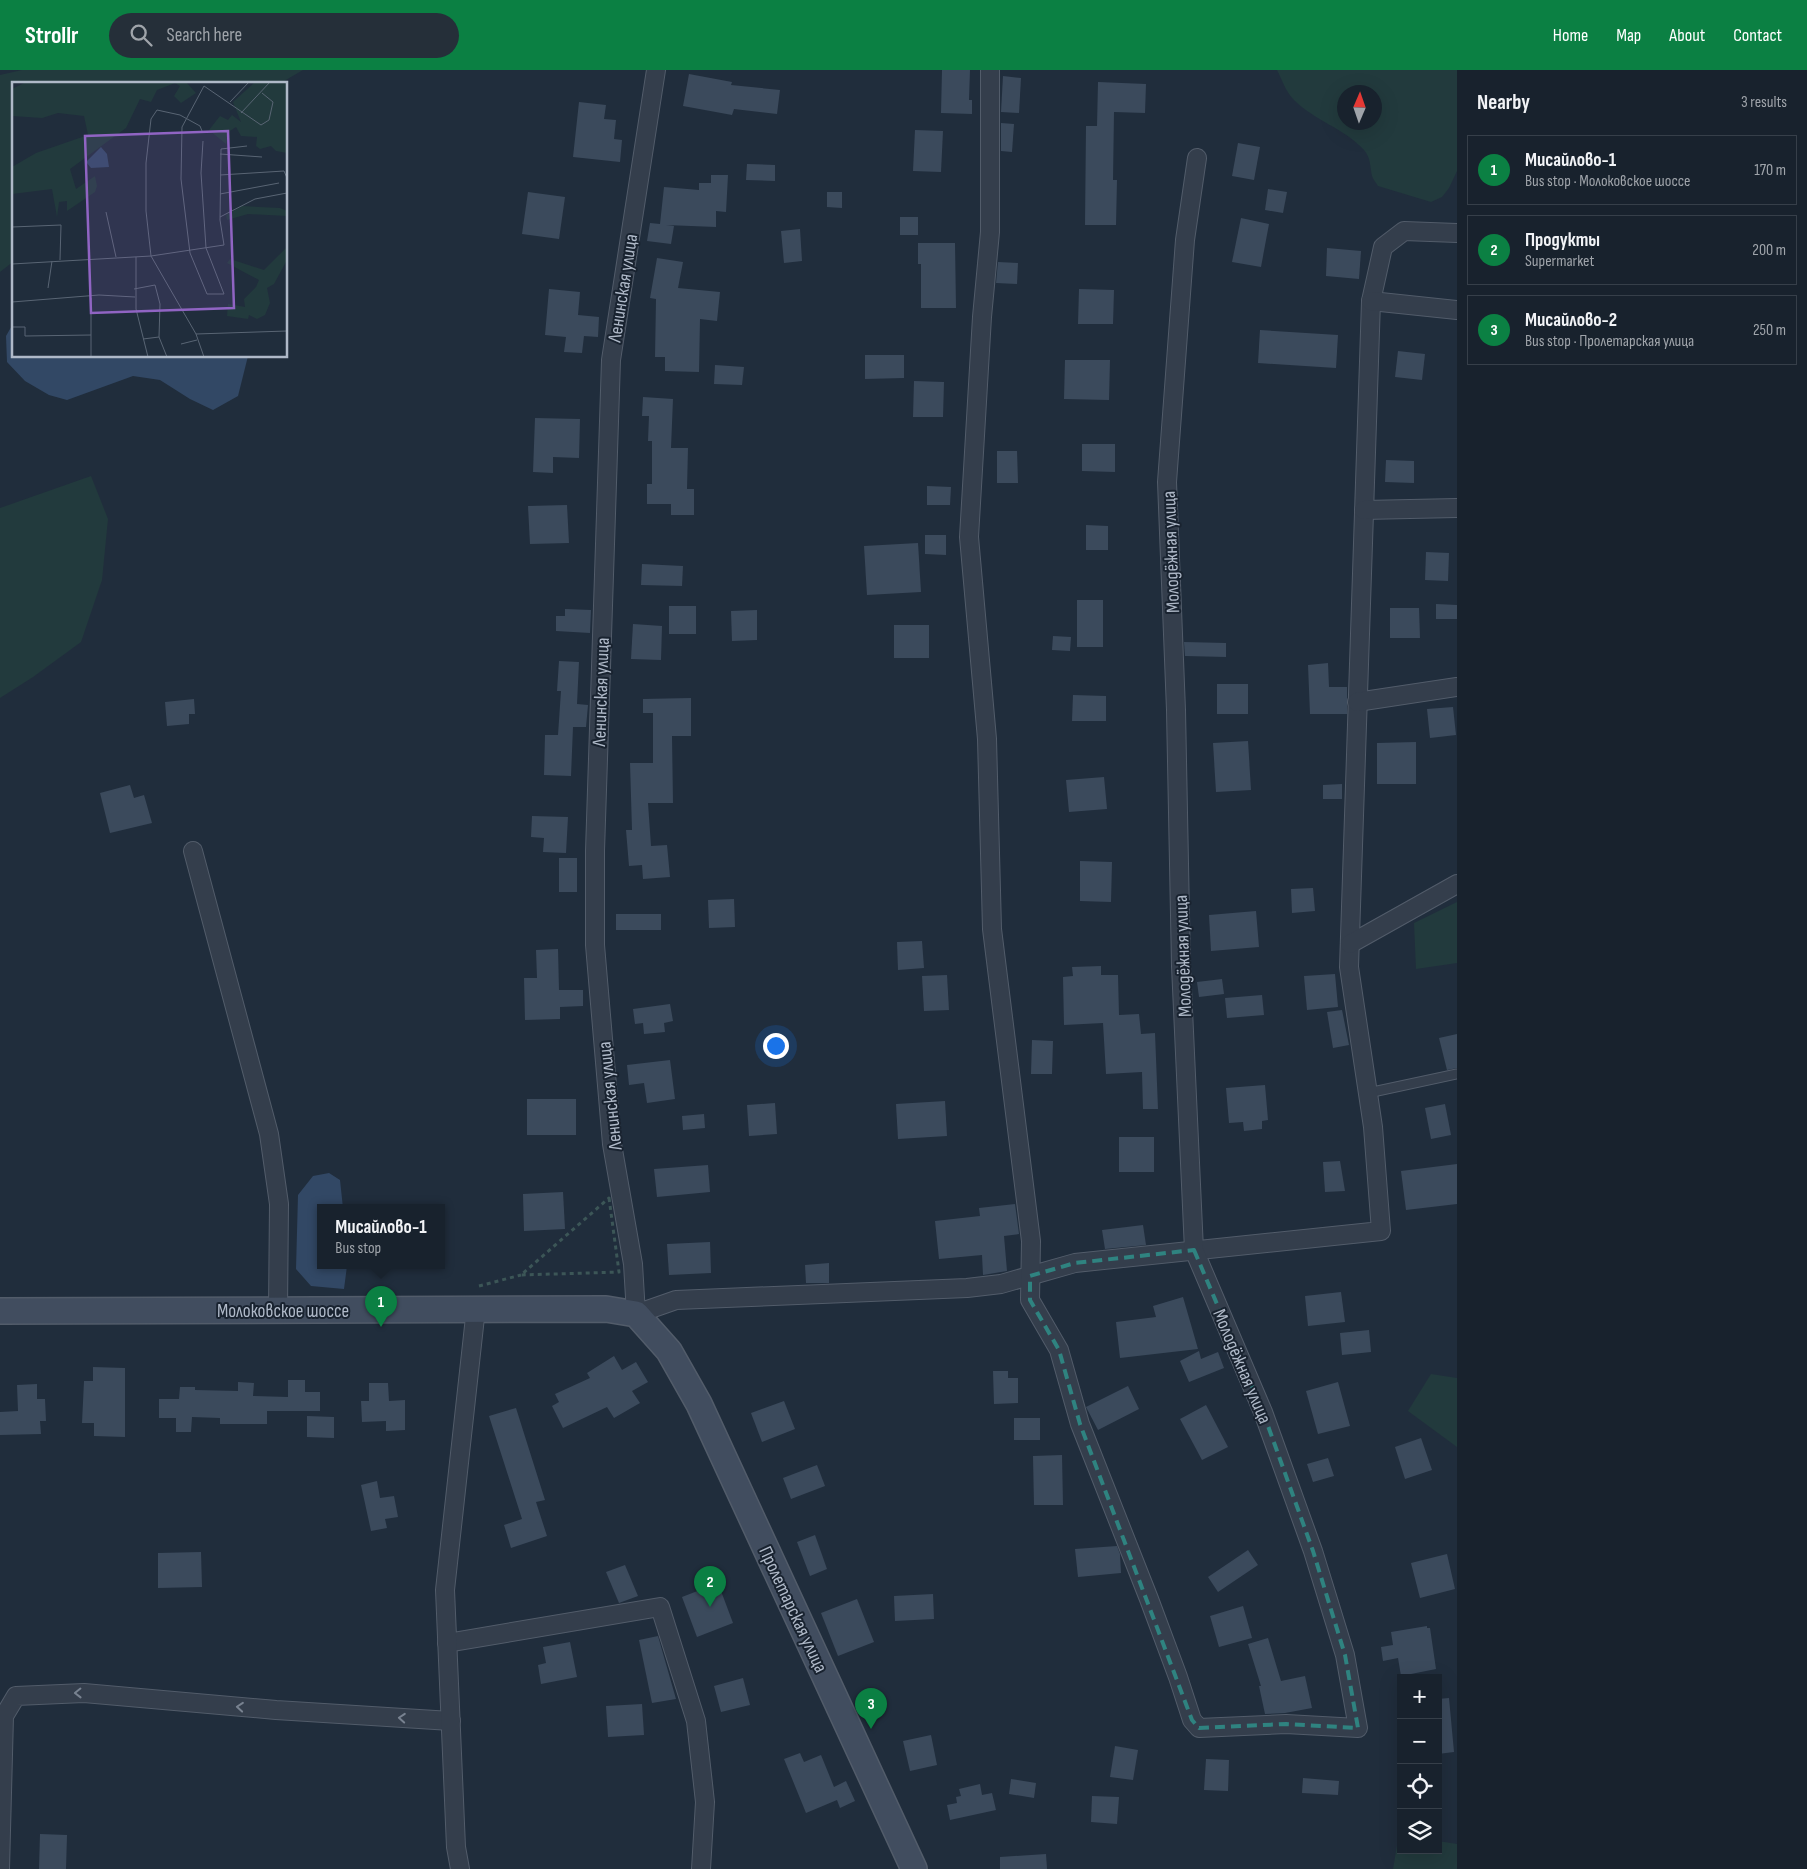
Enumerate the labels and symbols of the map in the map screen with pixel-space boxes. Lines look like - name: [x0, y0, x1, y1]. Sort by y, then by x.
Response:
- inset map: [12, 82, 288, 358]
- north arrow: [1337, 85, 1382, 130]
- street label: Ленинская улица: [603, 232, 643, 345]
- street label: Молодёжная улица: [1158, 490, 1185, 613]
- street label: Ленинская улица: [588, 637, 615, 748]
- street label: Молодёжная улица: [1170, 894, 1197, 1017]
- your location: [763, 1033, 789, 1059]
- street label: Ленинская улица: [593, 1040, 628, 1152]
- pin: 1: [365, 1286, 397, 1327]
- street label: Молоковское шоссе: [217, 1300, 349, 1323]
- street label: Молодёжная улица: [1207, 1306, 1276, 1427]
- street label: Пролетарская улица: [753, 1543, 832, 1676]
- pin: 2: [694, 1566, 726, 1607]
- one-way arrow: [74, 1688, 82, 1698]
- pin: 3: [855, 1688, 887, 1729]
- one-way arrow: [235, 1701, 243, 1712]
- one-way arrow: [398, 1712, 406, 1723]

